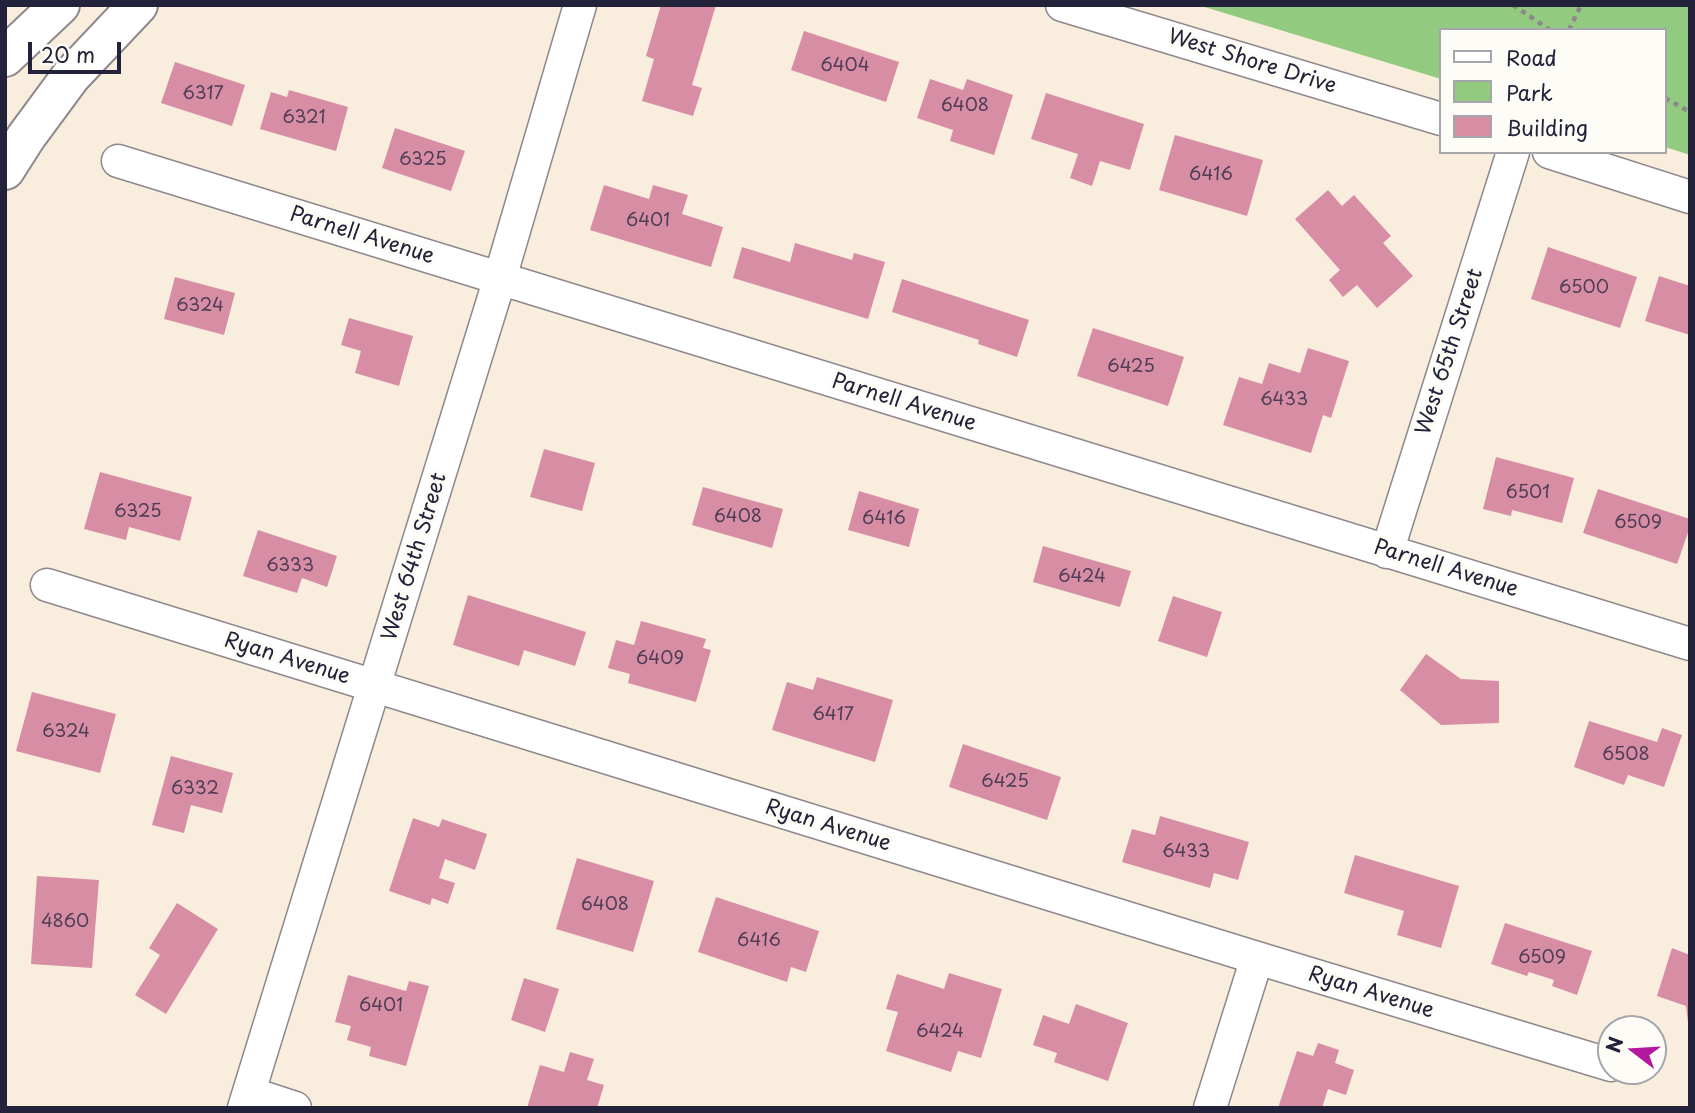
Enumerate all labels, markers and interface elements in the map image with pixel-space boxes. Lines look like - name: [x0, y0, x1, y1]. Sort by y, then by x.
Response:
- street label: West Shore Drive: [1165, 24, 1339, 100]
- scale bar: [32, 28, 124, 72]
- legend: [1440, 28, 1667, 154]
- text: 20 m: [41, 38, 95, 70]
- text: Road: [1506, 41, 1557, 73]
- house number: 6404: [820, 55, 870, 77]
- text: Park: [1506, 76, 1553, 108]
- house number: 6317: [182, 83, 224, 105]
- house number: 6408: [941, 95, 989, 117]
- house number: 6321: [282, 107, 326, 129]
- text: Building: [1506, 111, 1588, 143]
- house number: 6325: [399, 149, 447, 171]
- house number: 6416: [1189, 164, 1233, 186]
- street label: Parnell Avenue: [287, 202, 437, 270]
- house number: 6401: [626, 210, 670, 232]
- street label: West 65th Street: [1411, 266, 1489, 438]
- house number: 6500: [1559, 277, 1609, 299]
- house number: 6324: [176, 295, 224, 317]
- house number: 6425: [1107, 356, 1155, 378]
- street label: Parnell Avenue: [829, 369, 979, 437]
- house number: 6433: [1260, 389, 1308, 411]
- street label: West 64th Street: [377, 470, 453, 644]
- house number: 6501: [1506, 482, 1550, 504]
- house number: 6325: [114, 501, 162, 523]
- house number: 6408: [714, 506, 762, 528]
- house number: 6416: [862, 508, 906, 530]
- house number: 6509: [1614, 512, 1662, 534]
- street label: Parnell Avenue: [1371, 535, 1521, 603]
- house number: 6333: [266, 555, 314, 577]
- house number: 6424: [1058, 566, 1106, 588]
- street label: Ryan Avenue: [221, 628, 353, 690]
- house number: 6409: [636, 648, 684, 670]
- house number: 6417: [812, 704, 854, 726]
- house number: 6324: [42, 721, 90, 743]
- house number: 6508: [1602, 744, 1650, 766]
- house number: 6425: [981, 771, 1029, 793]
- house number: 6332: [171, 778, 219, 800]
- street label: Ryan Avenue: [762, 795, 894, 857]
- house number: 6433: [1162, 841, 1210, 863]
- house number: 6408: [581, 894, 629, 916]
- house number: 4860: [41, 911, 89, 933]
- house number: 6416: [737, 930, 781, 952]
- house number: 6509: [1518, 947, 1566, 969]
- street label: Ryan Avenue: [1305, 962, 1437, 1024]
- house number: 6401: [359, 995, 403, 1017]
- north arrow: [1597, 1015, 1667, 1085]
- house number: 6424: [916, 1021, 964, 1043]
- text: N: [1598, 1033, 1629, 1056]

